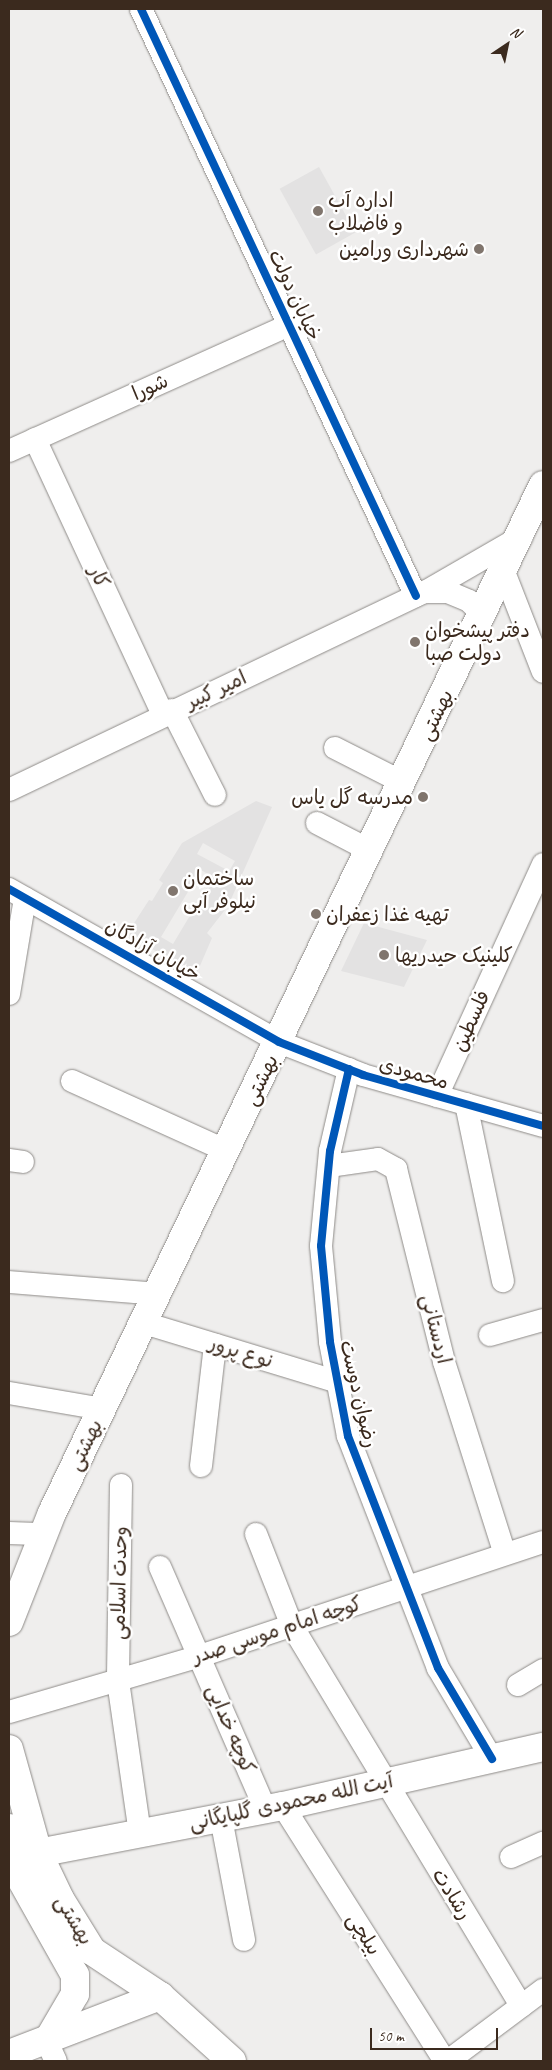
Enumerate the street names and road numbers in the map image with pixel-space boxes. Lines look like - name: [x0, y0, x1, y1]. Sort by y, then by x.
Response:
- street label: خیابان دولت: [263, 246, 327, 344]
- street label: شورا: [128, 368, 172, 406]
- street label: کار: [84, 562, 114, 592]
- street label: امیر کبیر: [182, 665, 250, 715]
- street label: بهشتی: [413, 686, 459, 744]
- street label: خیابان آزادگان: [101, 913, 205, 987]
- street label: فلسطین: [447, 987, 495, 1055]
- street label: بهشتی: [238, 1051, 284, 1109]
- street label: محمودی: [376, 1052, 452, 1094]
- street label: اردستانی: [416, 1292, 456, 1366]
- street label: نوع پرور: [206, 1331, 276, 1373]
- street label: رضوان دوست: [335, 1338, 383, 1450]
- street label: بهشتی: [62, 1416, 108, 1474]
- street label: وحدت اسلامی: [106, 1526, 132, 1640]
- street label: کوچه امام موسی صدر: [189, 1591, 365, 1669]
- street label: کوچه خدایی: [202, 1681, 260, 1777]
- street label: آیت الله محمودی گلپایگانی: [187, 1769, 395, 1835]
- street label: رشادت: [427, 1864, 477, 1924]
- street label: بهشتی: [50, 1891, 98, 1949]
- street label: بیلچی: [342, 1908, 386, 1960]

